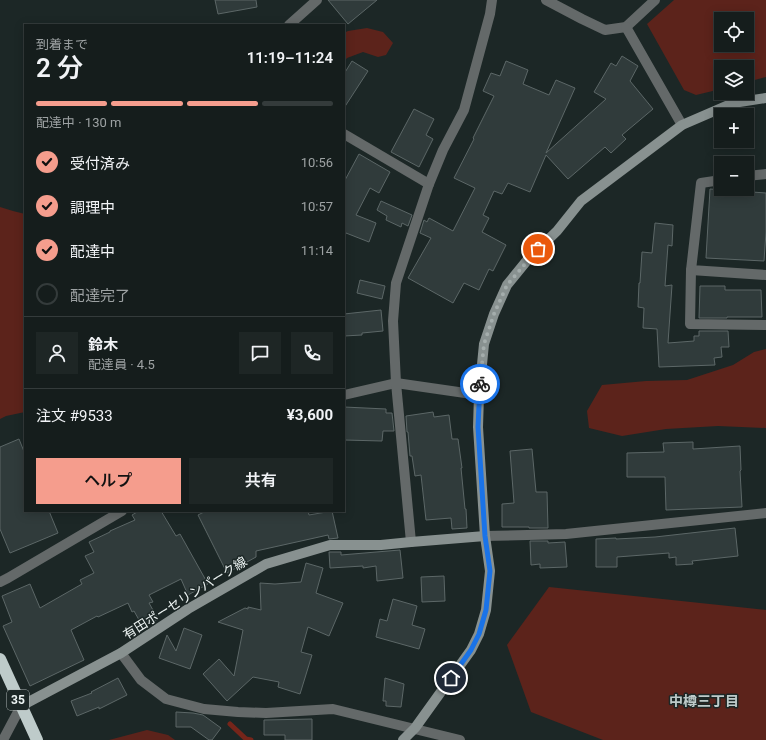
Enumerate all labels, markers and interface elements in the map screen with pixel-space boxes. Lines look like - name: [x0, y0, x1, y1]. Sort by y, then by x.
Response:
- map controls: [714, 12, 754, 196]
- button: locate: [714, 12, 754, 52]
- text: 到着まで: [36, 37, 88, 52]
- text: 11:19–11:24: [247, 49, 333, 67]
- text: 2 分: [36, 53, 83, 83]
- button: layers: [714, 60, 754, 100]
- button: +: [714, 108, 754, 148]
- text: 配達中 · 130 m: [36, 115, 121, 130]
- icon: check: [36, 151, 58, 173]
- text: 受付済み: [70, 155, 130, 173]
- text: 10:56: [301, 155, 333, 170]
- button: −: [714, 156, 754, 196]
- icon: check: [36, 195, 58, 217]
- text: 調理中: [70, 199, 115, 217]
- text: 10:57: [301, 199, 333, 214]
- pin: [521, 232, 555, 266]
- icon: bag: [527, 238, 549, 260]
- icon: check: [36, 239, 58, 261]
- text: 配達中: [70, 243, 115, 261]
- text: 11:14: [301, 243, 333, 258]
- text: 配達完了: [70, 287, 130, 305]
- button: person: [36, 332, 78, 374]
- button: chat: [239, 332, 281, 374]
- button: phone: [291, 332, 333, 374]
- text: 鈴木: [88, 336, 118, 354]
- text: 配達員 · 4.5: [88, 357, 155, 372]
- courier: [460, 364, 500, 404]
- icon: bike: [469, 373, 491, 395]
- text: ¥3,600: [287, 406, 333, 424]
- text: 注文 #9533: [36, 407, 113, 425]
- button: ヘルプ: [36, 458, 181, 504]
- button: 共有: [189, 458, 333, 504]
- street label: 有田ポーセリンパーク線: [120, 554, 250, 642]
- pin: [434, 661, 468, 695]
- icon: home: [440, 667, 462, 689]
- road number: 35: [7, 690, 29, 710]
- district label: 中樽三丁目: [669, 693, 739, 709]

